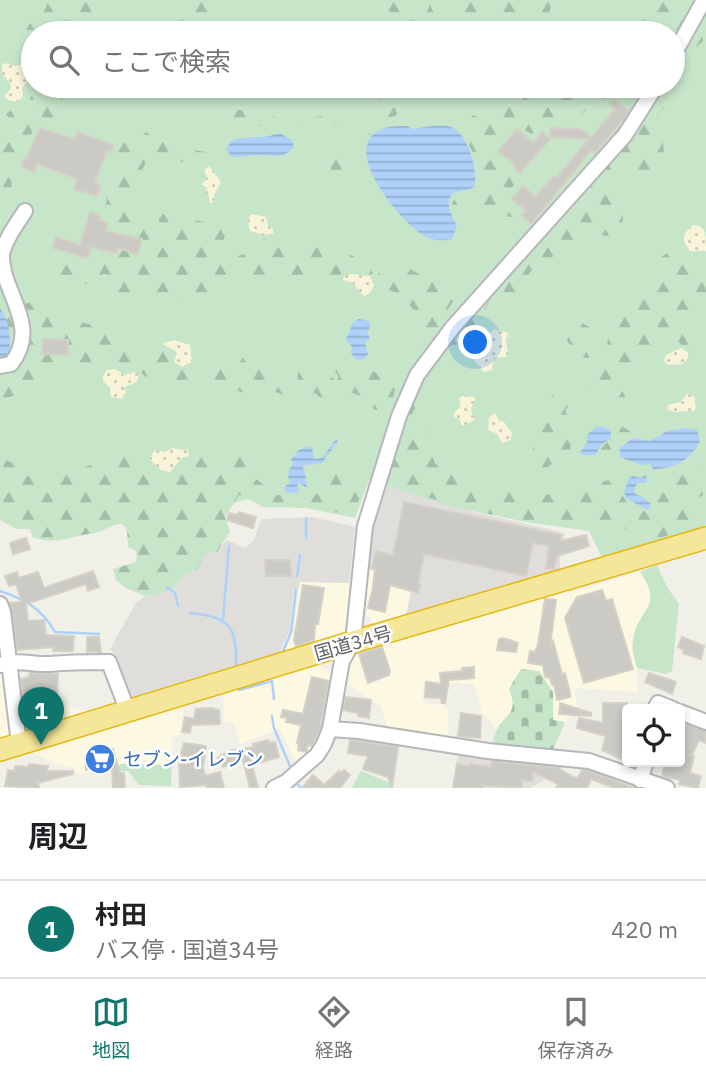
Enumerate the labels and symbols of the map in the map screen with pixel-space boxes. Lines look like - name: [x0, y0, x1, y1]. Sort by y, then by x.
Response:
- your location: [458, 325, 492, 359]
- street label: 国道34号: [311, 620, 395, 666]
- pin: 1: [18, 687, 64, 745]
- supermarket icon: セブン-イレブン: [83, 742, 117, 776]
- place label: セブン-イレブン: [123, 747, 264, 771]

